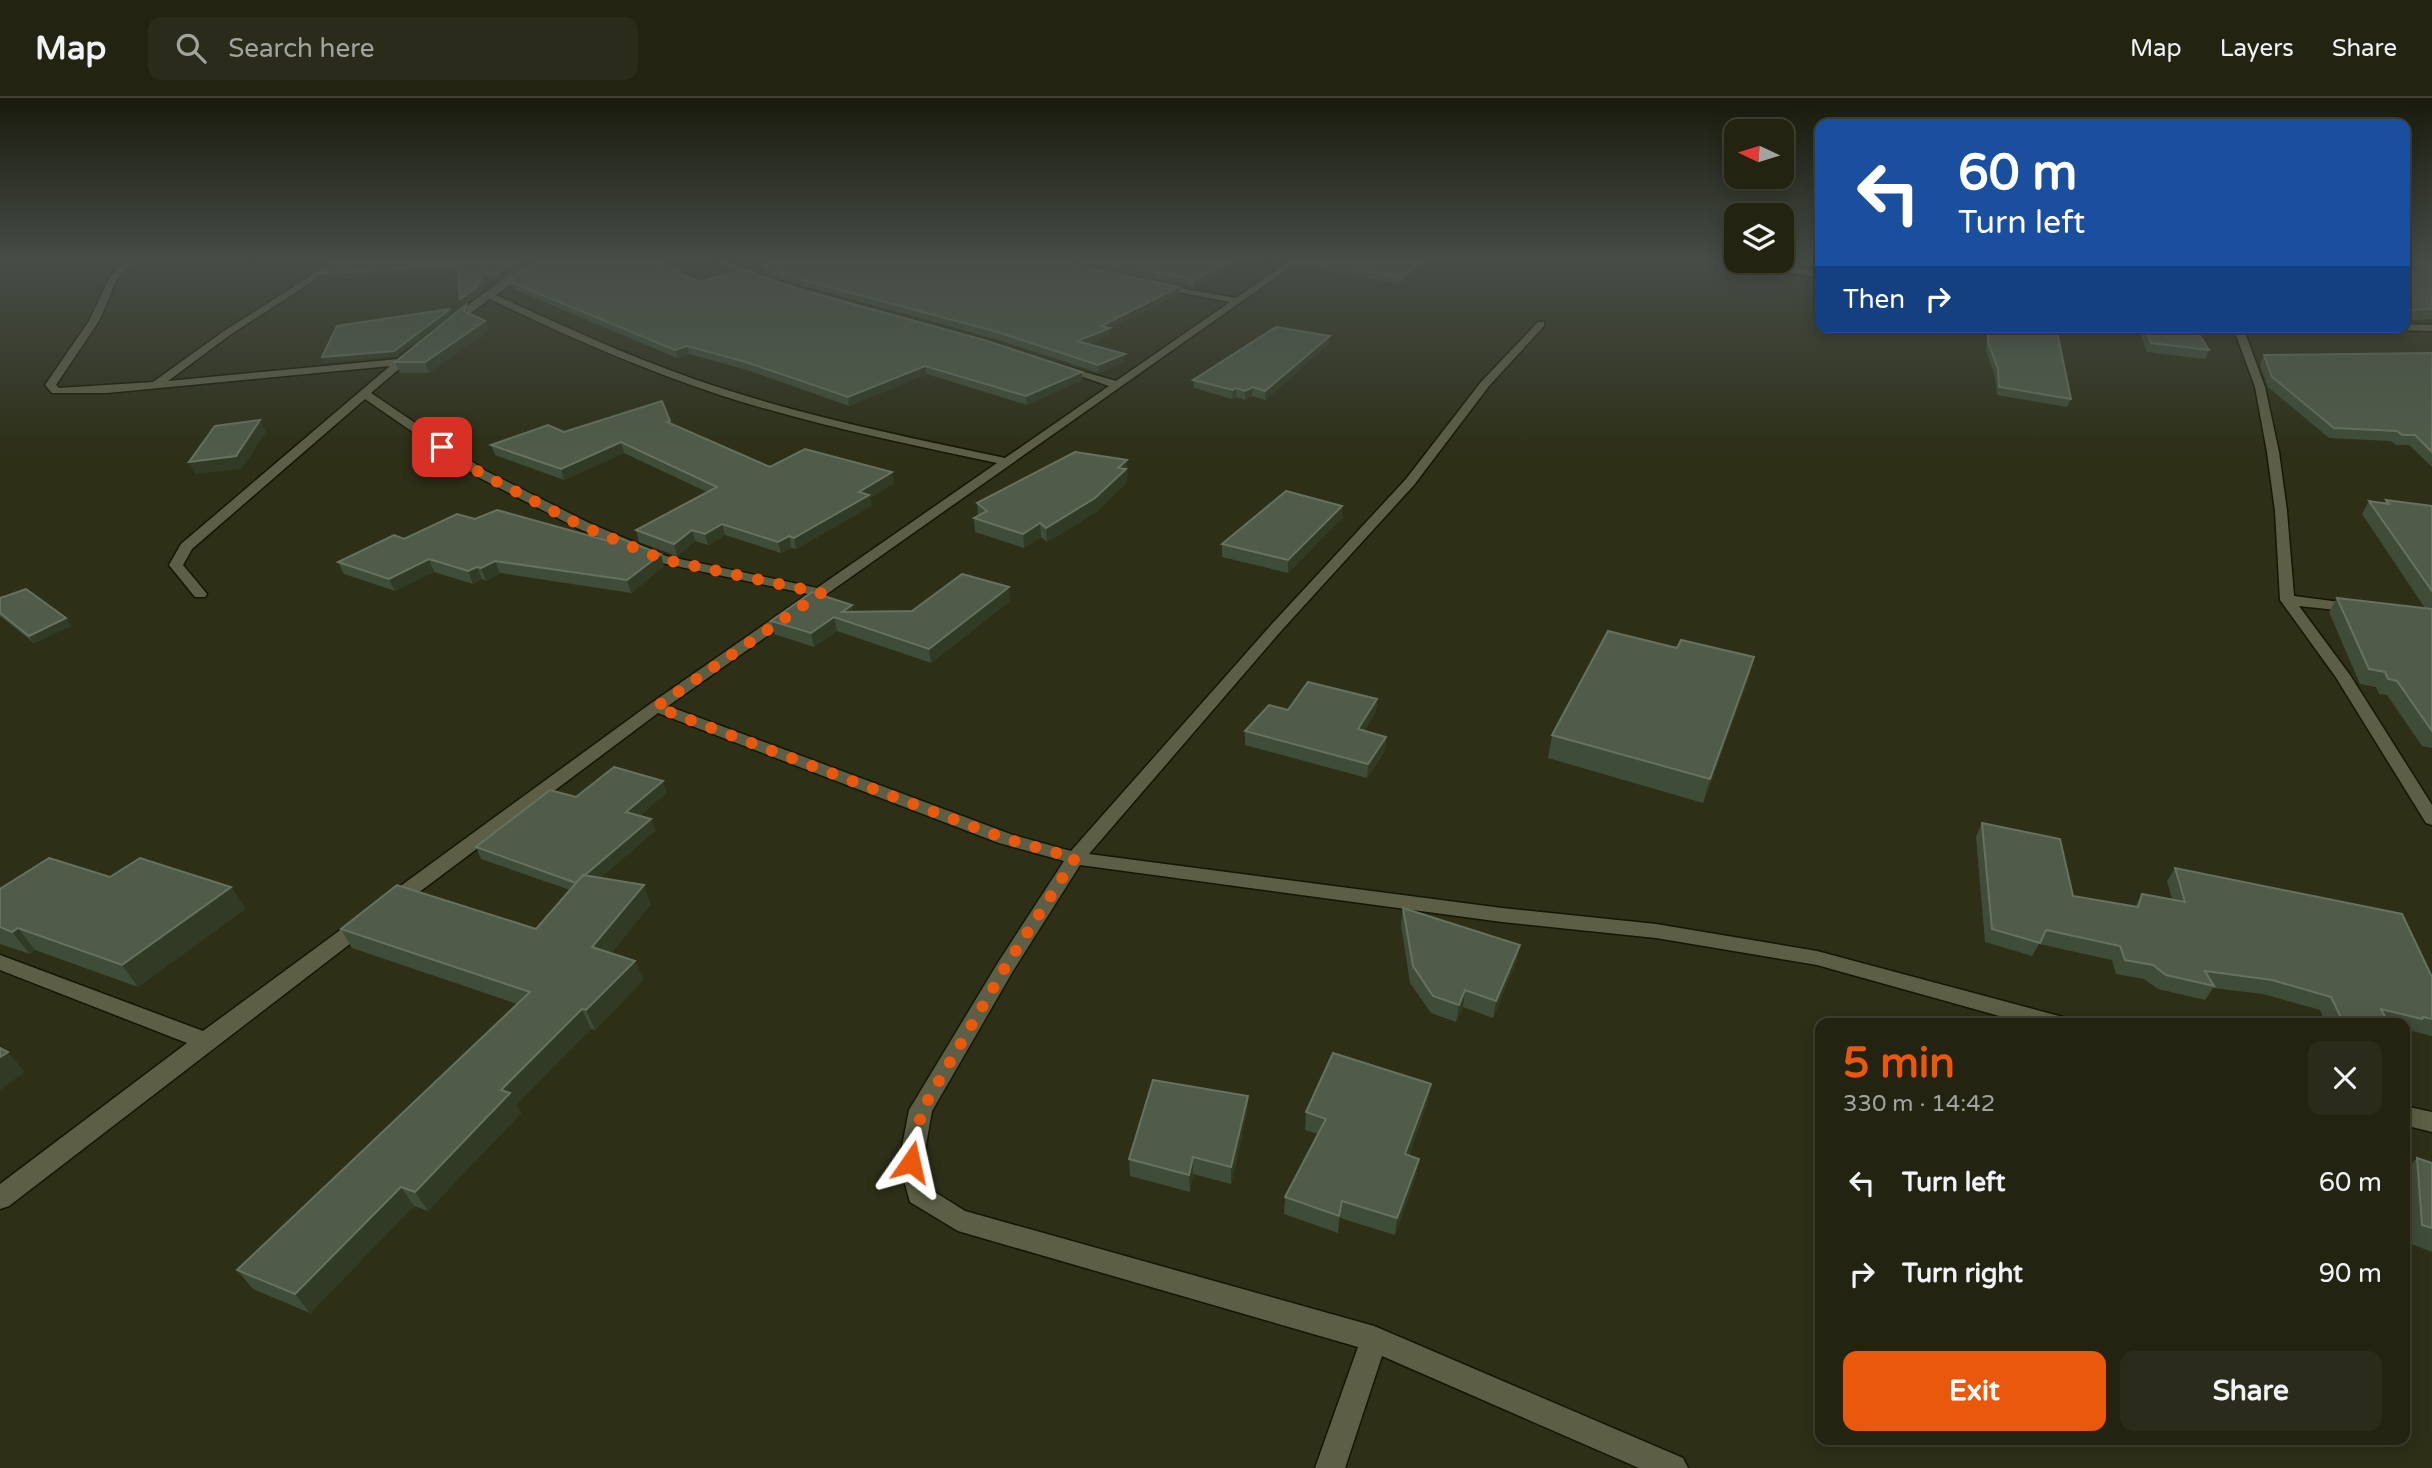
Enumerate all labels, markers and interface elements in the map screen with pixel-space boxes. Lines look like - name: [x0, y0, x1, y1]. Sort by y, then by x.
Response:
- search box: [148, 17, 638, 80]
- text: Map: [35, 29, 106, 68]
- icon: search: [172, 29, 210, 67]
- text: Search here: [228, 33, 374, 64]
- text: Map: [2130, 34, 2182, 63]
- text: Layers: [2220, 34, 2294, 63]
- text: Share: [2332, 34, 2397, 63]
- north arrow: [1724, 119, 1794, 189]
- map controls: [1724, 119, 1794, 273]
- text: 60 m: [1958, 144, 2077, 203]
- icon: left: [1843, 147, 1934, 238]
- button: layers: [1724, 203, 1794, 273]
- text: Turn left: [1958, 204, 2085, 242]
- icon: right: [1919, 280, 1957, 318]
- text: Then: [1843, 284, 1905, 315]
- pin: [412, 417, 472, 477]
- icon: arrive: [423, 428, 461, 466]
- text: 5 min: [1843, 1038, 1955, 1089]
- button: close: [2308, 1041, 2382, 1115]
- text: 330 m · 14:42: [1843, 1090, 1995, 1118]
- position arrow: [874, 1125, 948, 1199]
- icon: left: [1843, 1164, 1881, 1202]
- text: Turn left: [1902, 1167, 2005, 1198]
- text: 60 m: [2319, 1167, 2382, 1198]
- icon: right: [1843, 1255, 1881, 1293]
- text: Turn right: [1902, 1258, 2023, 1289]
- text: 90 m: [2319, 1258, 2382, 1289]
- button: Exit: [1843, 1351, 2106, 1431]
- button: Share: [2120, 1351, 2382, 1431]

